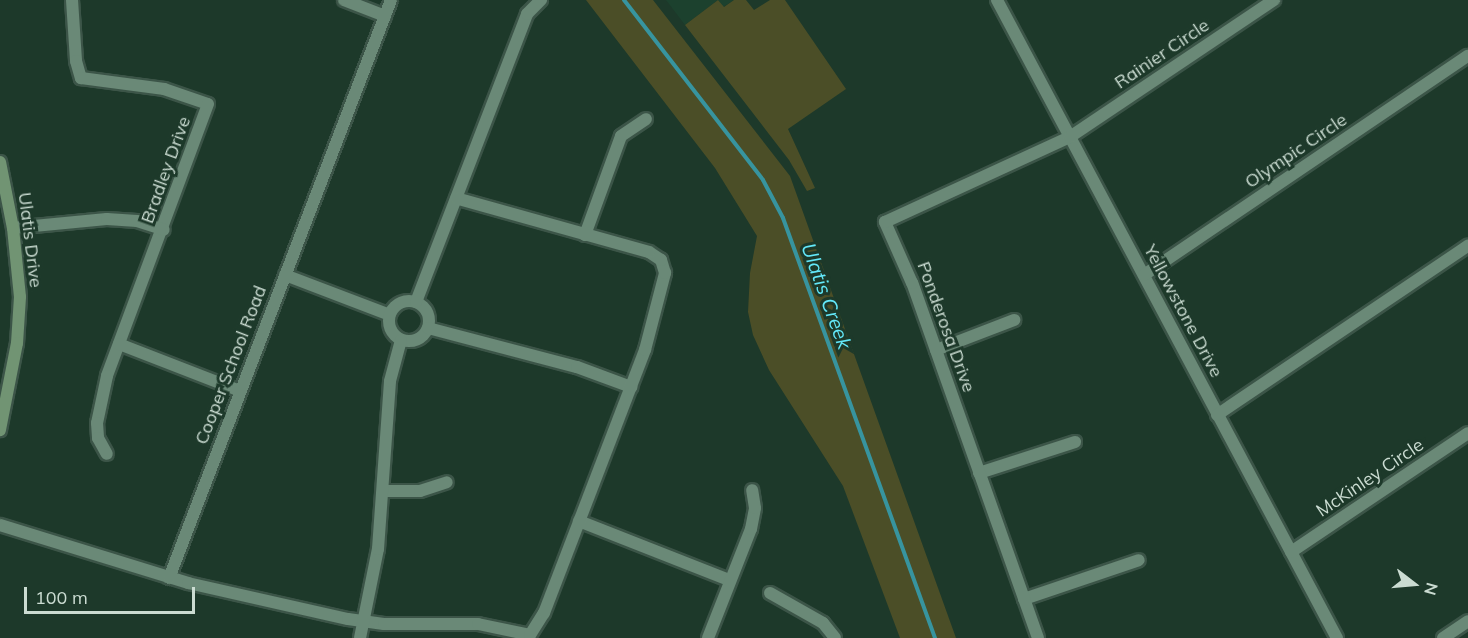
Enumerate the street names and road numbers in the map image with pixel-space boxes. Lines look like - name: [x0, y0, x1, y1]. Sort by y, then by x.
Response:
- street label: Rainier Circle: [1111, 14, 1213, 94]
- street label: Olympic Circle: [1241, 109, 1351, 193]
- street label: Bradley Drive: [137, 114, 195, 226]
- street label: Ulatis Drive: [13, 191, 47, 289]
- street label: Yellowstone Drive: [1139, 241, 1227, 381]
- street label: Ponderosa Drive: [912, 259, 980, 395]
- street label: Cooper School Road: [191, 283, 271, 447]
- street label: McKinley Circle: [1312, 434, 1428, 522]

